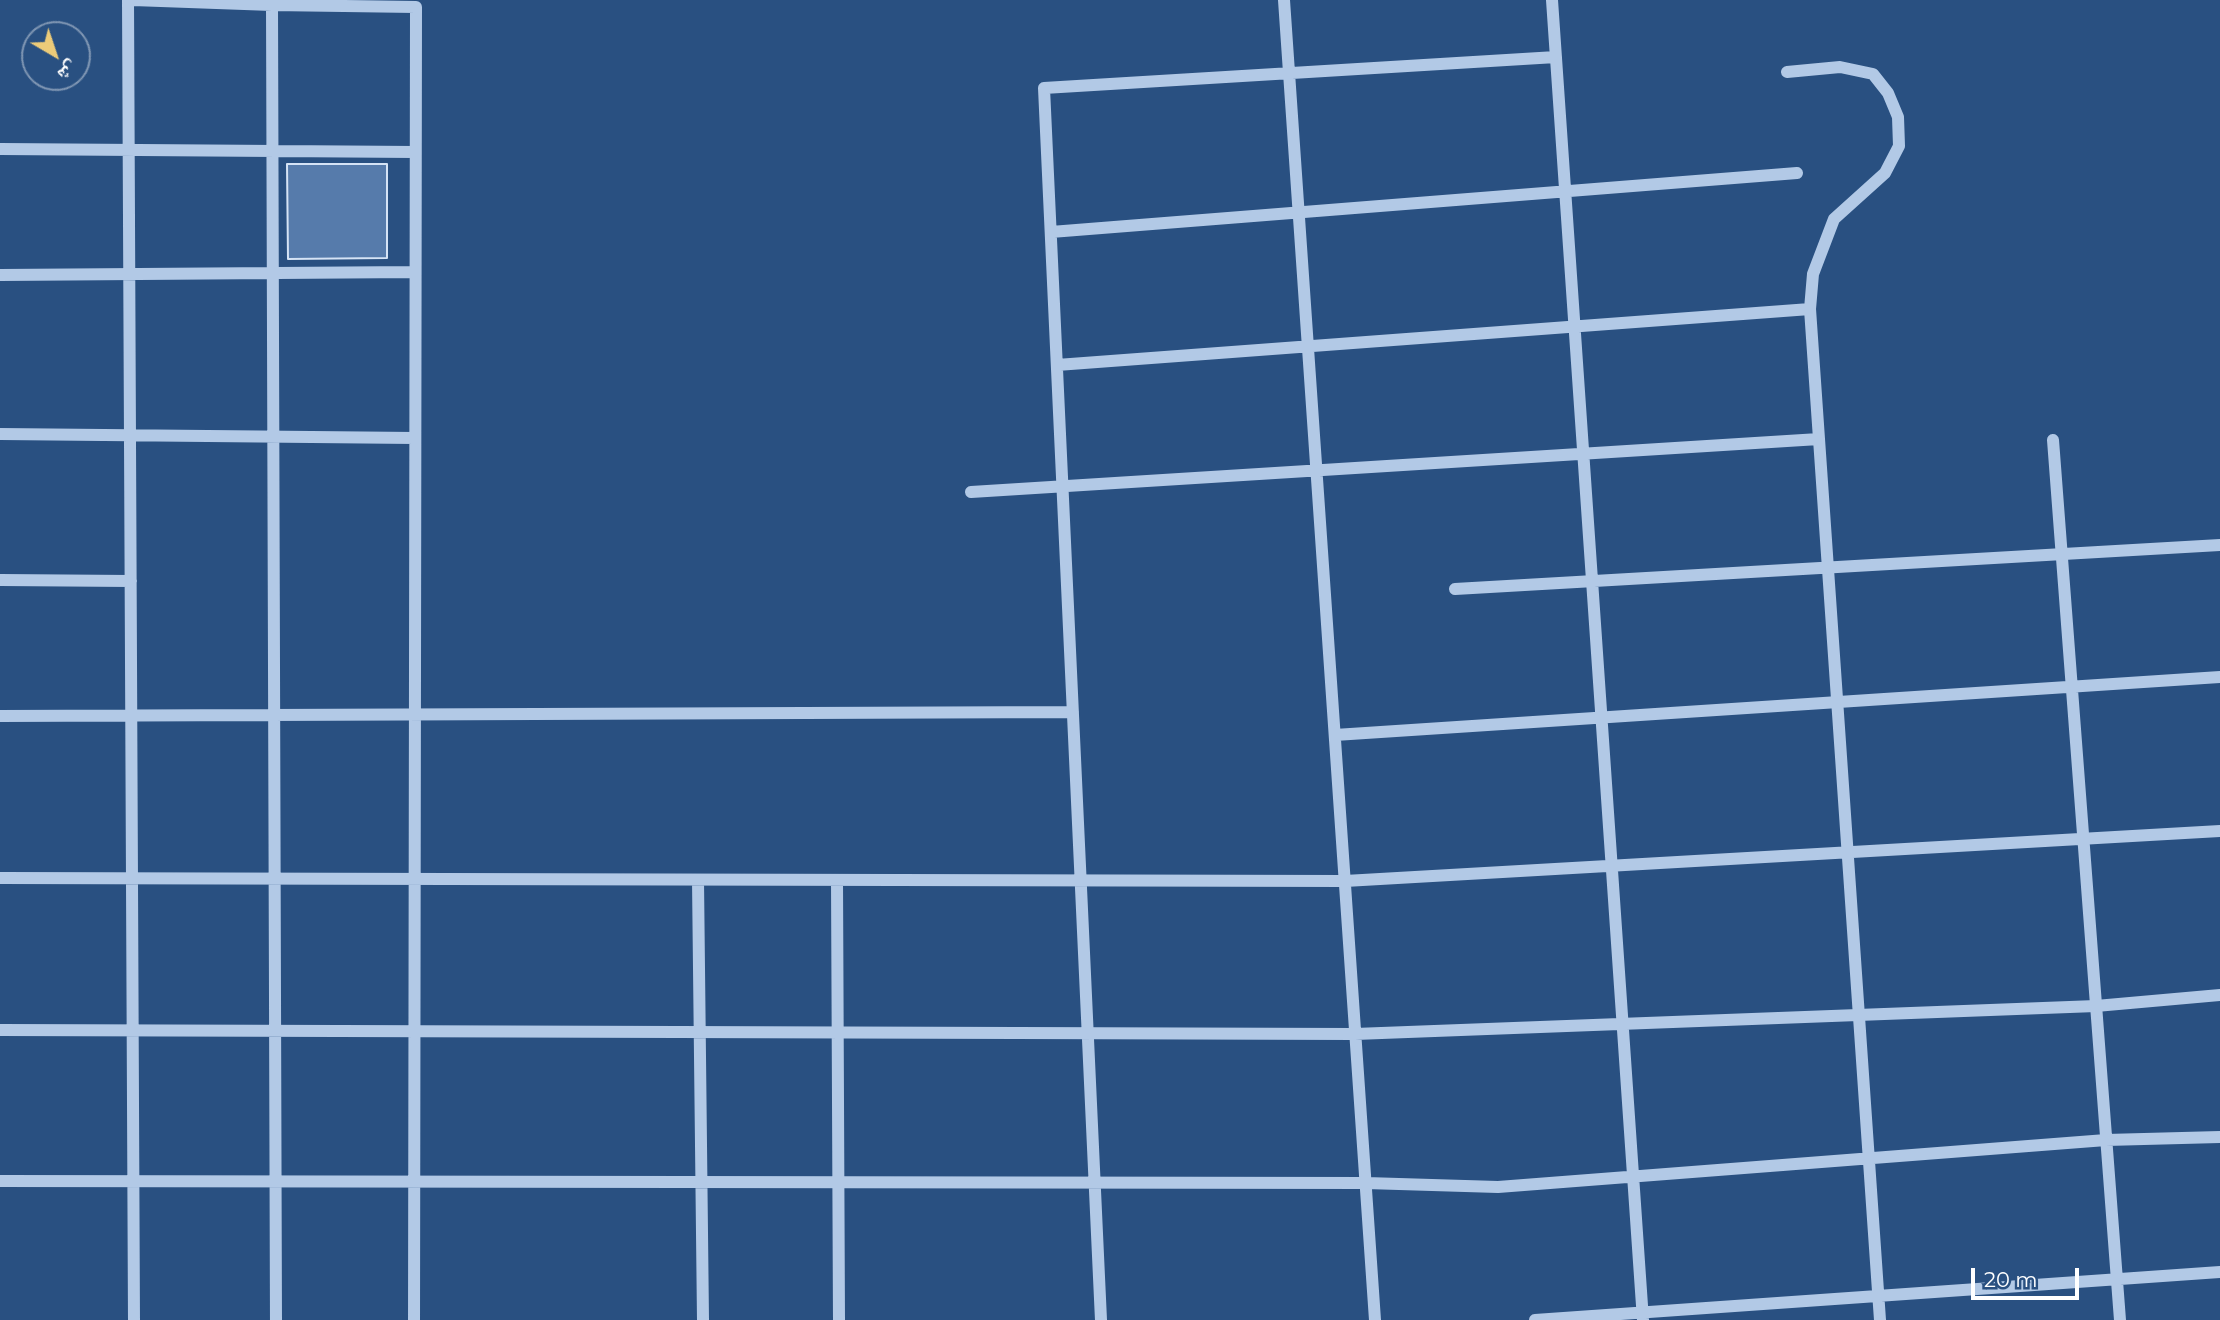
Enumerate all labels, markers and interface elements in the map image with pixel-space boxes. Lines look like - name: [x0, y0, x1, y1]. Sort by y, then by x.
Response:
- north arrow: [21, 21, 91, 91]
- text: ش: [53, 56, 83, 86]
- scale bar: [1975, 1254, 2084, 1298]
- text: 20 m: [1984, 1267, 2038, 1292]

